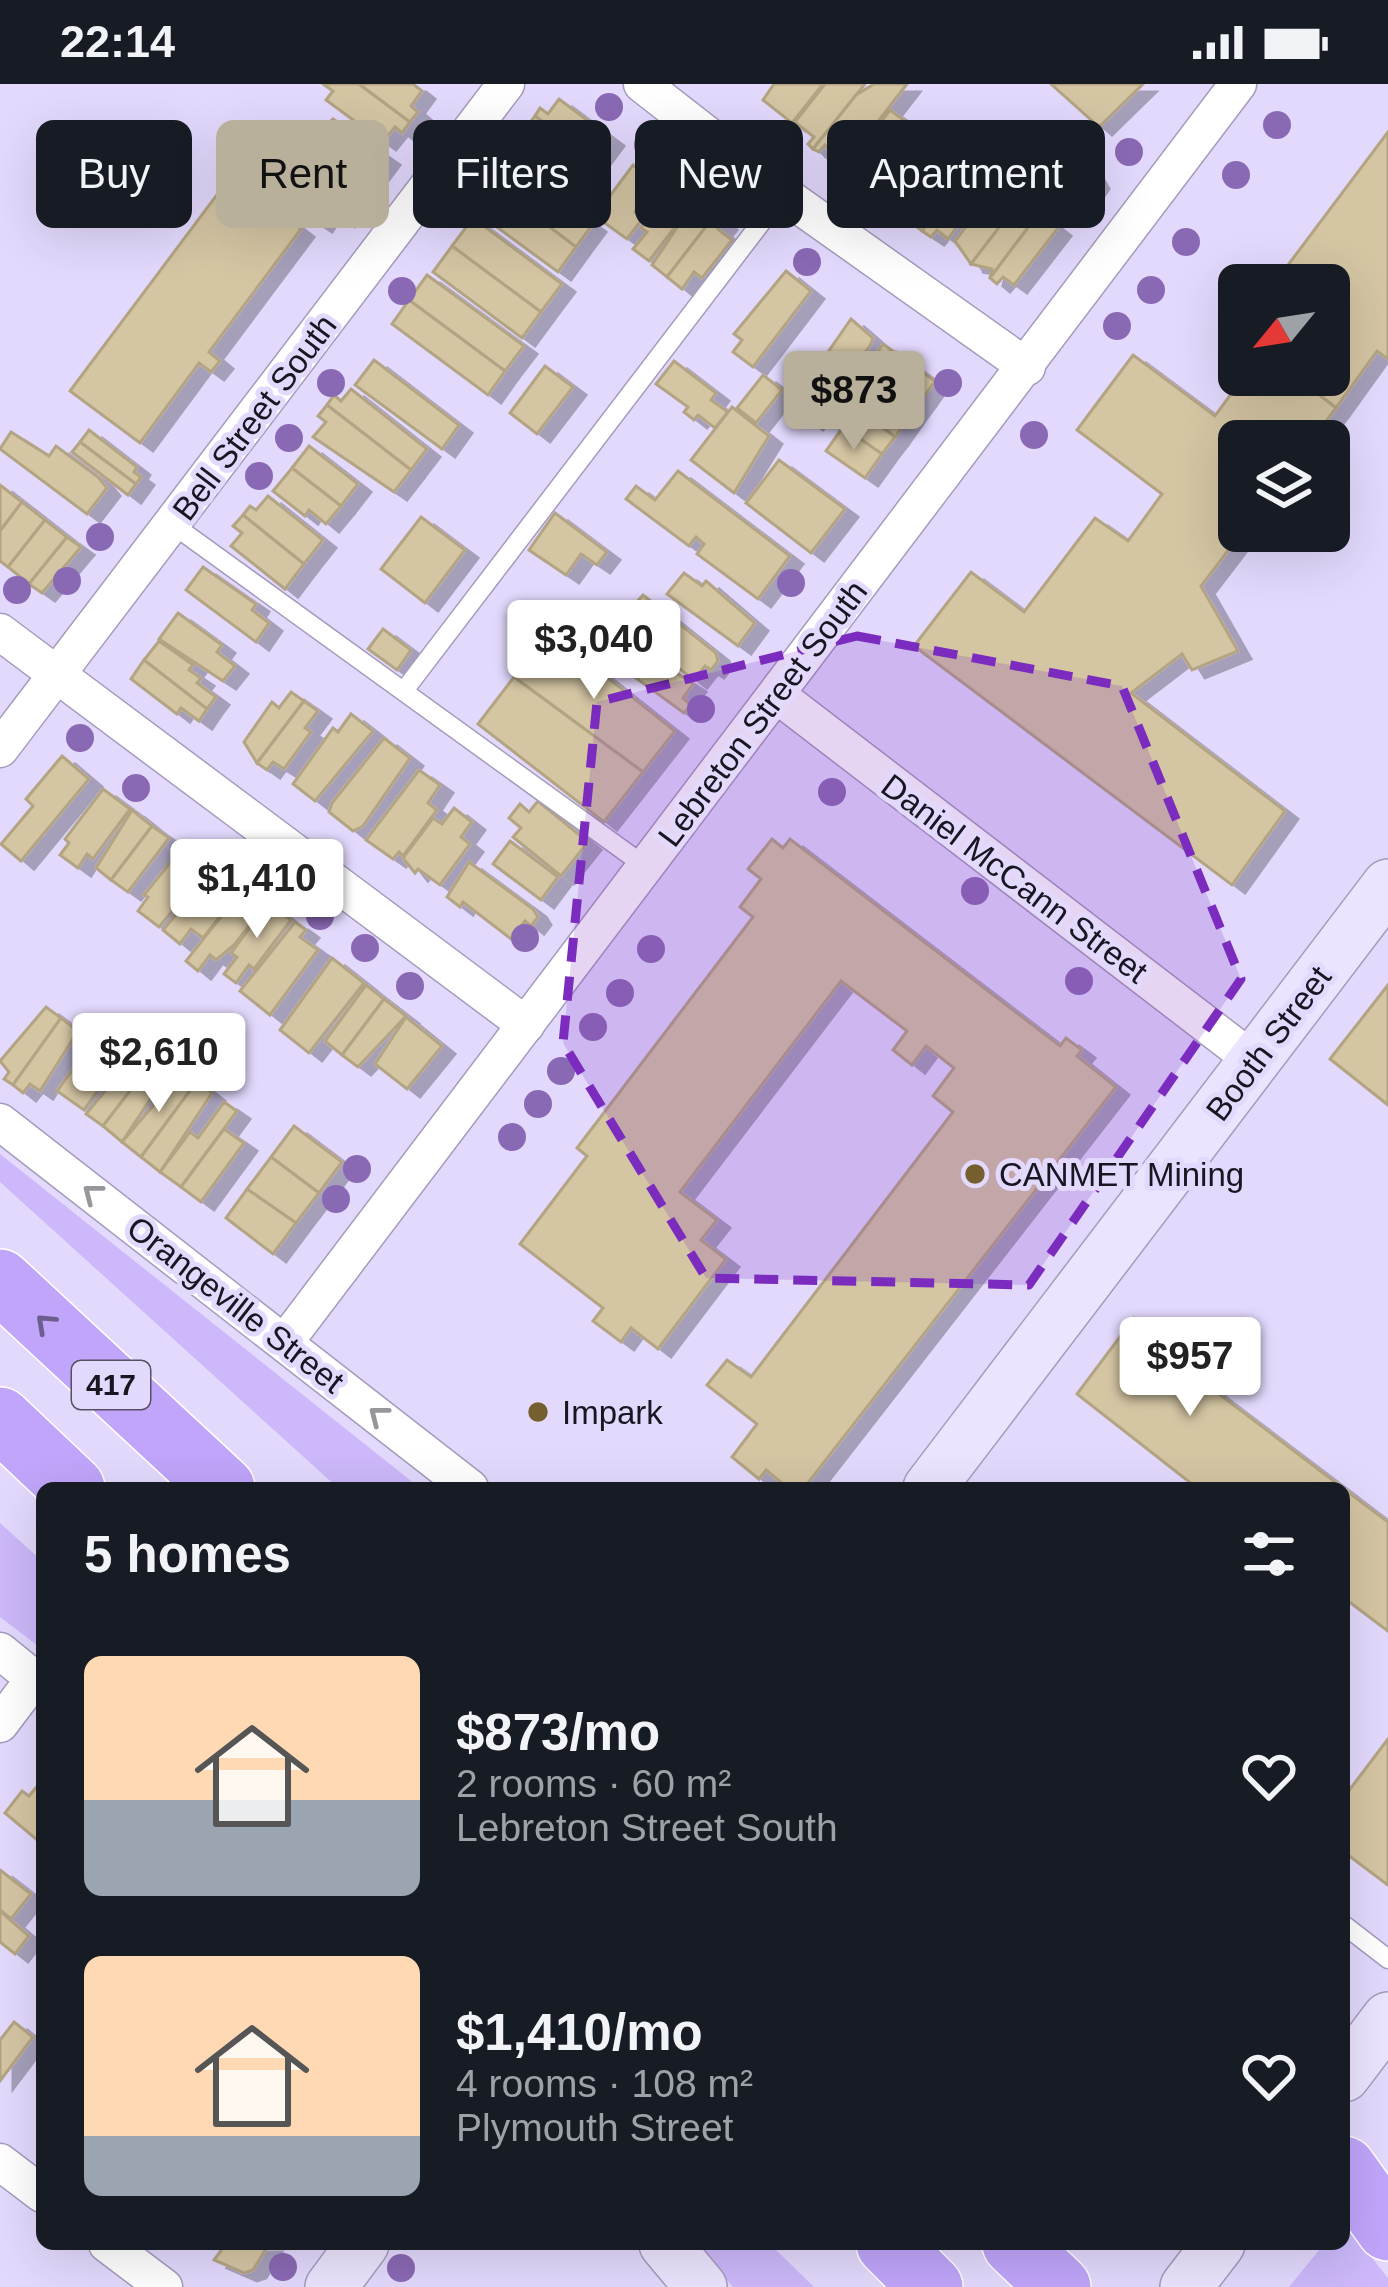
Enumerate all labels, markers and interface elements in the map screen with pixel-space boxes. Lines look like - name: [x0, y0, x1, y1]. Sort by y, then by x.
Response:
- text: 22:14: [60, 16, 175, 67]
- chip: Buy: [36, 120, 192, 228]
- chip: Rent: [216, 120, 389, 228]
- chip: Filters: [413, 120, 611, 228]
- chip: New: [635, 120, 803, 228]
- chip: Apartment: [827, 120, 1105, 228]
- north arrow: [1218, 264, 1350, 396]
- map controls: [1218, 264, 1350, 552]
- street label: Bell Street South: [165, 307, 344, 527]
- pin: $873: [783, 351, 925, 453]
- text: $873: [811, 368, 897, 411]
- button: layers: [1218, 420, 1350, 552]
- street label: Lebreton Street South: [650, 573, 874, 853]
- pin: $3,040: [496, 600, 692, 702]
- text: $3,040: [534, 617, 654, 660]
- street label: Daniel McCann Street: [875, 766, 1155, 990]
- pin: $1,410: [159, 839, 355, 941]
- text: $1,410: [197, 856, 317, 899]
- street label: Booth Street: [1198, 959, 1338, 1128]
- pin: $2,610: [61, 1013, 257, 1115]
- text: $2,610: [99, 1030, 219, 1073]
- place label: CANMET Mining: [999, 1156, 1244, 1193]
- marker: CANMET Mining: [962, 1161, 988, 1187]
- one-way arrow: [84, 1186, 106, 1207]
- street label: Orangeville Street: [120, 1209, 351, 1400]
- one-way arrow: [37, 1315, 58, 1337]
- pin: $957: [1119, 1317, 1261, 1419]
- text: $957: [1147, 1334, 1233, 1377]
- road number: 417: [72, 1361, 150, 1409]
- place label: Impark: [562, 1394, 663, 1431]
- marker: Impark: [525, 1399, 551, 1425]
- one-way arrow: [370, 1408, 392, 1429]
- icon: filters: [1236, 1521, 1302, 1587]
- text: 5 homes: [84, 1526, 291, 1583]
- icon: home: [180, 1704, 324, 1848]
- text: $873/mo: [456, 1704, 660, 1761]
- icon: heart: [1236, 1743, 1302, 1809]
- text: 2 rooms · 60 m²: [456, 1762, 731, 1805]
- text: Lebreton Street South: [456, 1806, 838, 1849]
- icon: home: [180, 2004, 324, 2148]
- text: $1,410/mo: [456, 2004, 703, 2061]
- icon: heart: [1236, 2043, 1302, 2109]
- text: 4 rooms · 108 m²: [456, 2062, 753, 2105]
- text: Plymouth Street: [456, 2106, 733, 2149]

